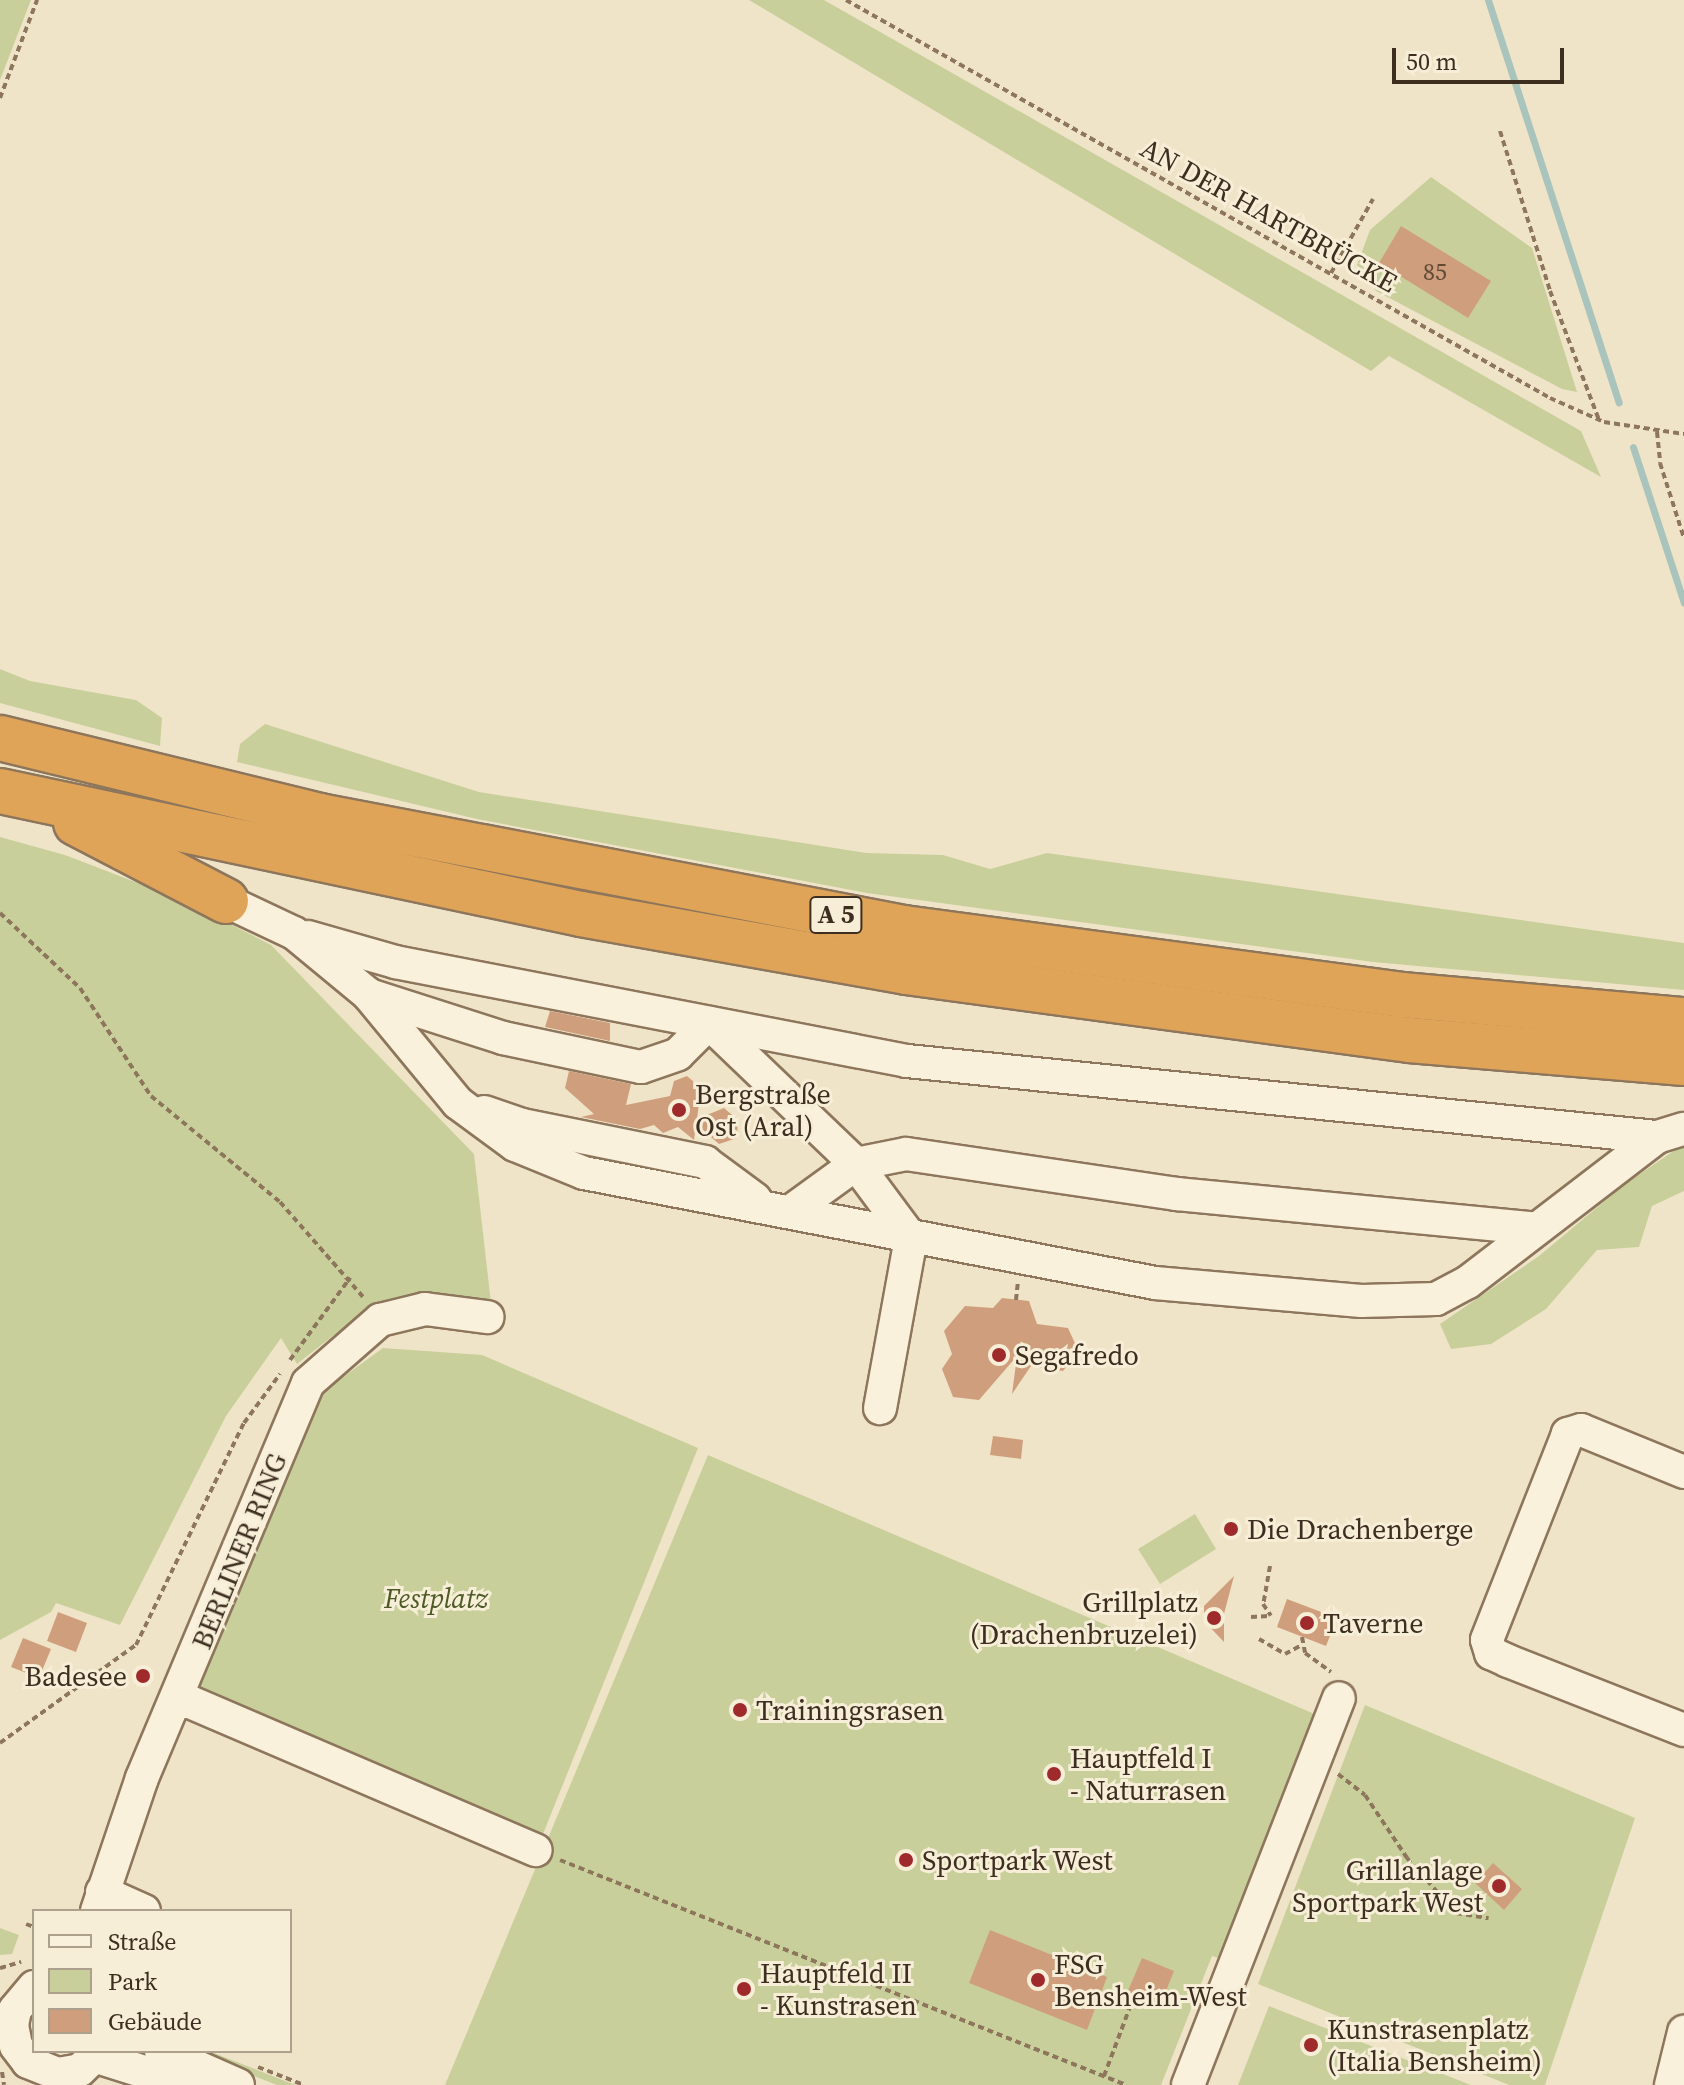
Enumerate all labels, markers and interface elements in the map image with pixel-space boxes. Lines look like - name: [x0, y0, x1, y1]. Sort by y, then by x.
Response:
- scale bar: [1396, 32, 1568, 82]
- text: 50 m: [1406, 45, 1457, 78]
- street label: AN DER HARTBRÜCKE: [1135, 131, 1403, 299]
- house number: 85: [1423, 258, 1447, 286]
- road number: A 5: [808, 893, 864, 937]
- place label: Bergstraße Ost (Aral): [695, 1077, 831, 1143]
- marker: Bergstraße Ost (Aral): [670, 1101, 688, 1119]
- place label: Segafredo: [1015, 1338, 1139, 1372]
- marker: Segafredo: [990, 1346, 1008, 1364]
- street label: BERLINER RING: [184, 1448, 294, 1654]
- place label: Die Drachenberge: [1247, 1512, 1474, 1546]
- marker: Die Drachenberge: [1222, 1520, 1240, 1538]
- park label: Festplatz: [384, 1581, 488, 1615]
- place label: Grillplatz (Drachenbruzelei): [970, 1585, 1198, 1651]
- place label: Taverne: [1323, 1606, 1423, 1640]
- marker: Grillplatz (Drachenbruzelei): [1205, 1609, 1223, 1627]
- marker: Taverne: [1298, 1614, 1316, 1632]
- place label: Badesee: [24, 1659, 127, 1693]
- marker: Badesee: [134, 1667, 152, 1685]
- place label: Trainingsrasen: [756, 1693, 944, 1727]
- marker: Trainingsrasen: [731, 1701, 749, 1719]
- place label: Hauptfeld I - Naturrasen: [1070, 1741, 1226, 1807]
- marker: Hauptfeld I - Naturrasen: [1045, 1765, 1063, 1783]
- place label: Sportpark West: [922, 1843, 1114, 1877]
- marker: Sportpark West: [897, 1851, 915, 1869]
- place label: Grillanlage Sportpark West: [1291, 1853, 1483, 1919]
- marker: Grillanlage Sportpark West: [1490, 1877, 1508, 1895]
- legend: [32, 1909, 292, 2053]
- text: Straße: [108, 1925, 176, 1958]
- place label: FSG Bensheim-West: [1054, 1947, 1247, 2013]
- place label: Hauptfeld II - Kunstrasen: [760, 1956, 917, 2022]
- text: Park: [108, 1965, 157, 1998]
- marker: FSG Bensheim-West: [1029, 1971, 1047, 1989]
- marker: Hauptfeld II - Kunstrasen: [735, 1980, 753, 1998]
- text: Gebäude: [108, 2005, 202, 2038]
- place label: Kunstrasenplatz (Italia Bensheim): [1327, 2012, 1542, 2078]
- marker: Kunstrasenplatz (Italia Bensheim): [1302, 2036, 1320, 2054]

